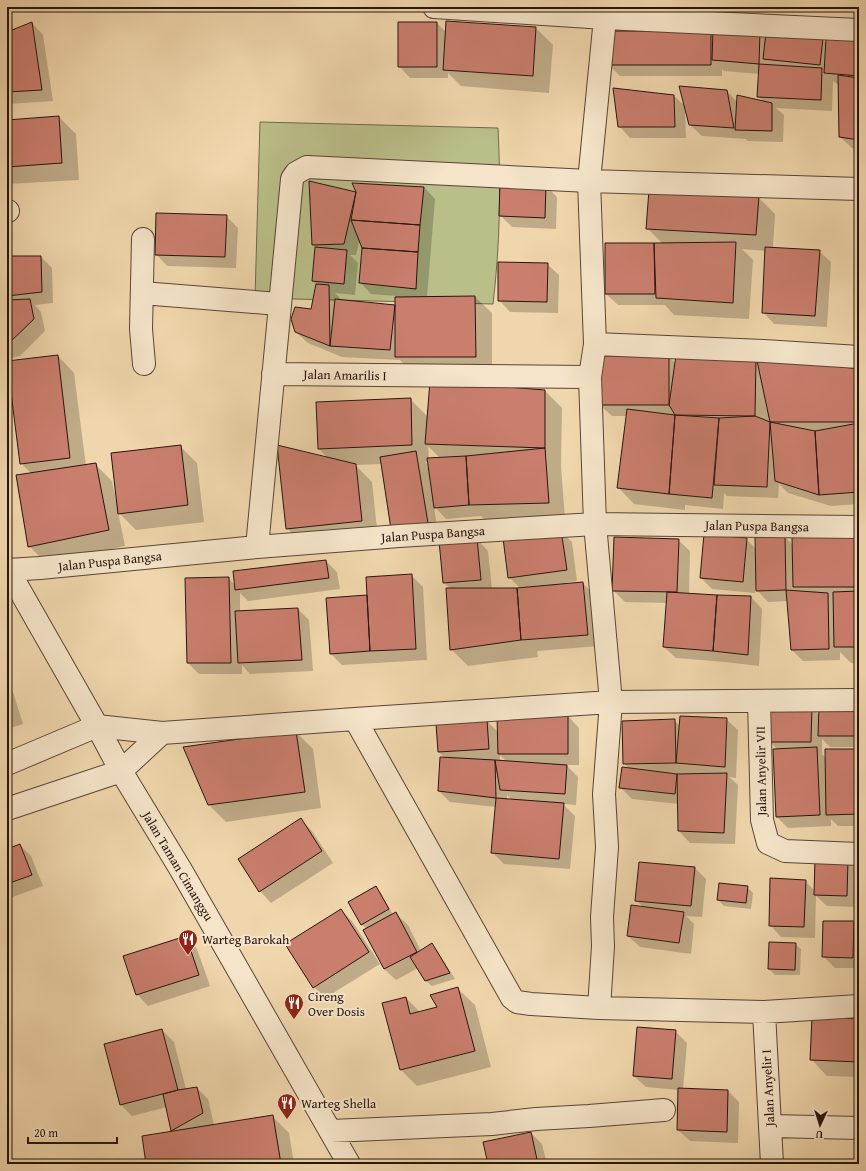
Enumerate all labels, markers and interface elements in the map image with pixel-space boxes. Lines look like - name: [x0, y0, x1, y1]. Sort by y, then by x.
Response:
- street label: Jalan Amarilis I: [301, 365, 387, 385]
- street label: Jalan Puspa Bangsa: [703, 516, 810, 536]
- street label: Jalan Puspa Bangsa: [378, 521, 486, 547]
- street label: Jalan Puspa Bangsa: [55, 546, 164, 576]
- street label: Jalan Anyelir VII: [751, 726, 771, 818]
- street label: Jalan Taman Cimanggu: [137, 806, 218, 924]
- restaurant icon: Warteg Barokah: [177, 928, 199, 956]
- place label: Warteg Barokah: [202, 930, 290, 949]
- place label: Cireng Over Dosis: [308, 987, 365, 1021]
- restaurant icon: Cireng Over Dosis: [283, 992, 305, 1020]
- street label: Jalan Anyelir I: [756, 1049, 780, 1129]
- restaurant icon: Warteg Shella: [276, 1092, 298, 1120]
- place label: Warteg Shella: [301, 1094, 377, 1113]
- north arrow: [800, 1105, 840, 1145]
- scale bar: [28, 1119, 117, 1145]
- text: 20 m: [34, 1124, 58, 1141]
- text: U: [814, 1127, 824, 1143]

